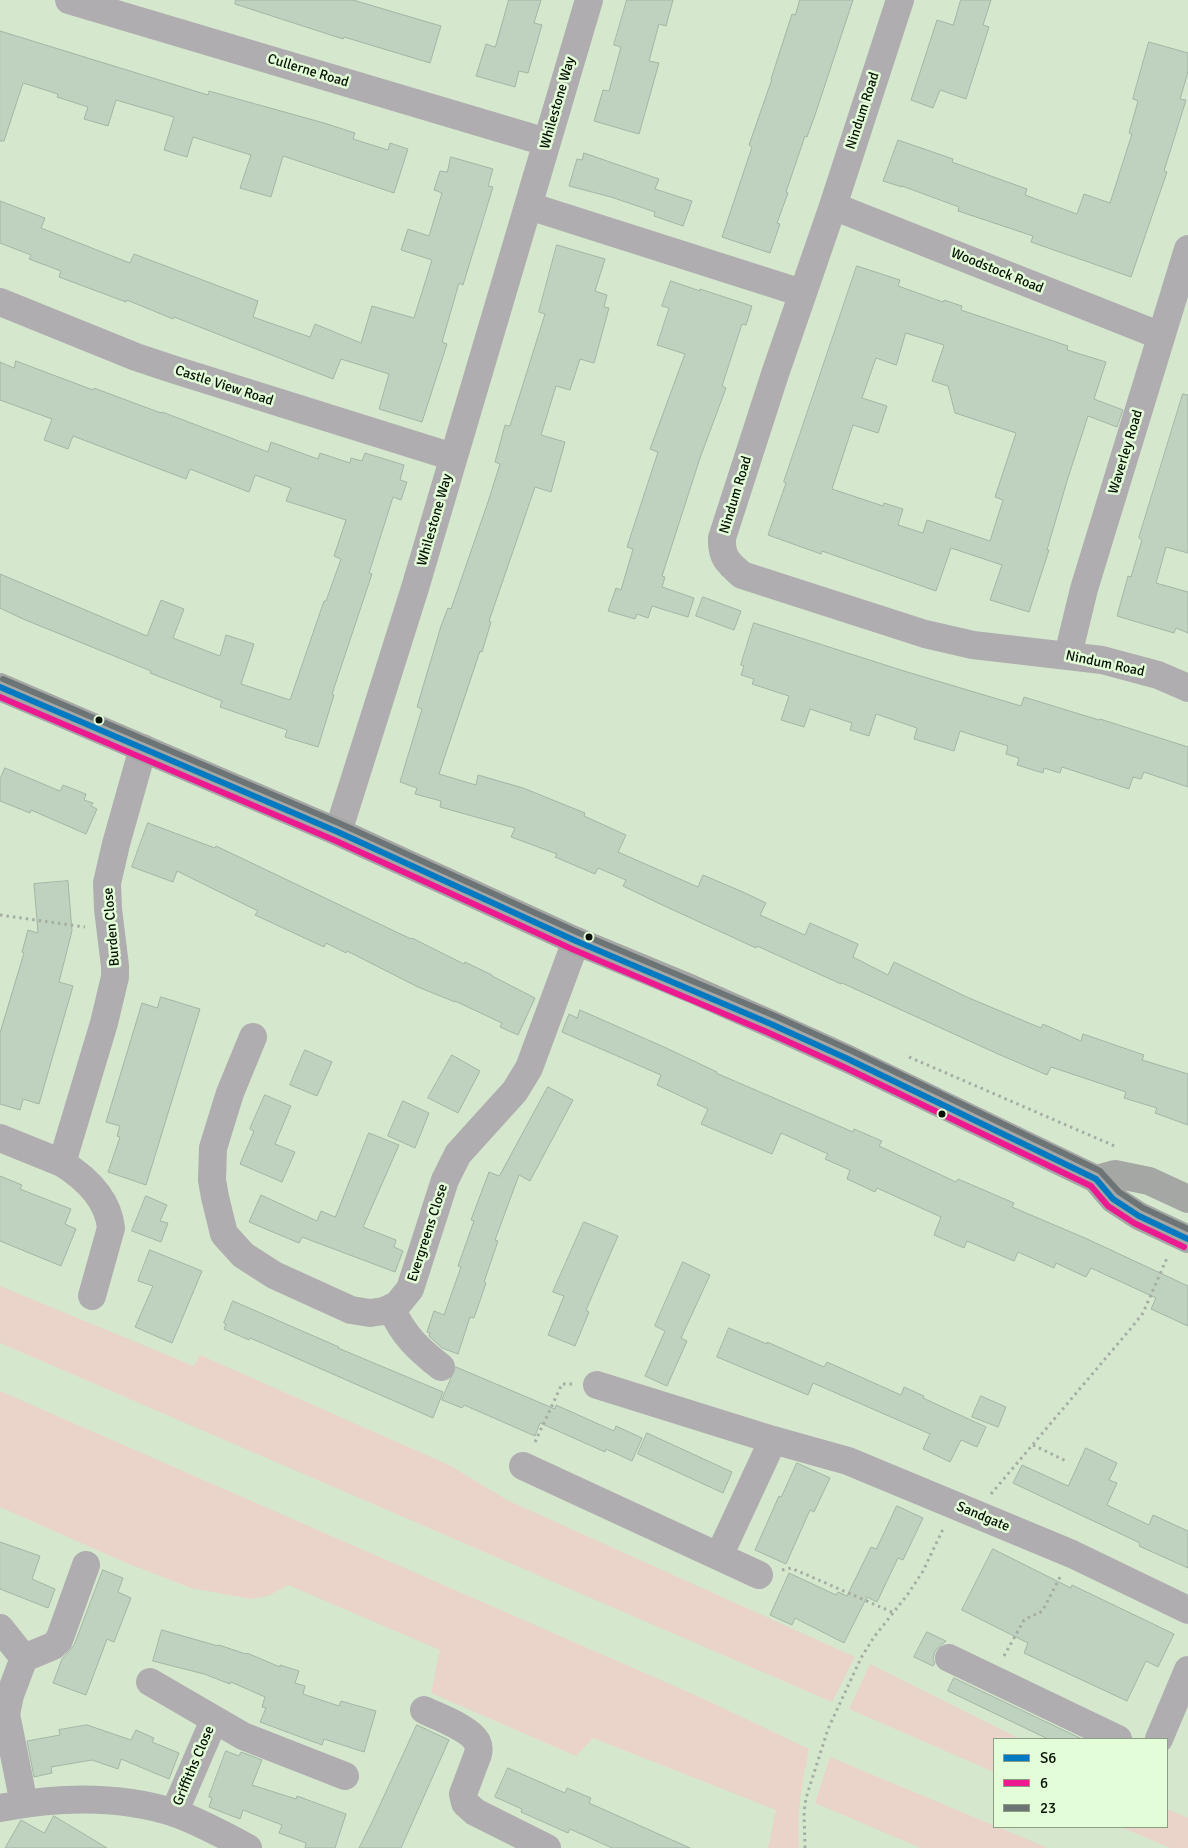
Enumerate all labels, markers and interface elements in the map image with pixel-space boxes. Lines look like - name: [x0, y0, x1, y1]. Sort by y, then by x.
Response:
- street label: Cullerne Road: [265, 51, 351, 91]
- street label: Whilestone Way: [537, 55, 579, 151]
- street label: Nindum Road: [843, 70, 883, 152]
- street label: Woodstock Road: [948, 245, 1046, 297]
- street label: Castle View Road: [173, 362, 275, 410]
- street label: Waverley Road: [1105, 408, 1147, 496]
- street label: Nindum Road: [716, 454, 756, 536]
- street label: Whilestone Way: [414, 472, 456, 568]
- street label: Nindum Road: [1064, 647, 1146, 681]
- unlabelled marker: [94, 715, 104, 725]
- street label: Burden Close: [100, 887, 124, 967]
- unlabelled marker: [584, 932, 594, 942]
- unlabelled marker: [937, 1109, 947, 1119]
- street label: Evergreens Close: [404, 1182, 452, 1284]
- street label: Sandgate: [954, 1498, 1012, 1536]
- street label: Griffiths Close: [170, 1724, 218, 1808]
- legend: [993, 1738, 1168, 1828]
- text: S6: [1040, 1749, 1056, 1767]
- text: 6: [1040, 1774, 1048, 1792]
- text: 23: [1040, 1799, 1056, 1817]

